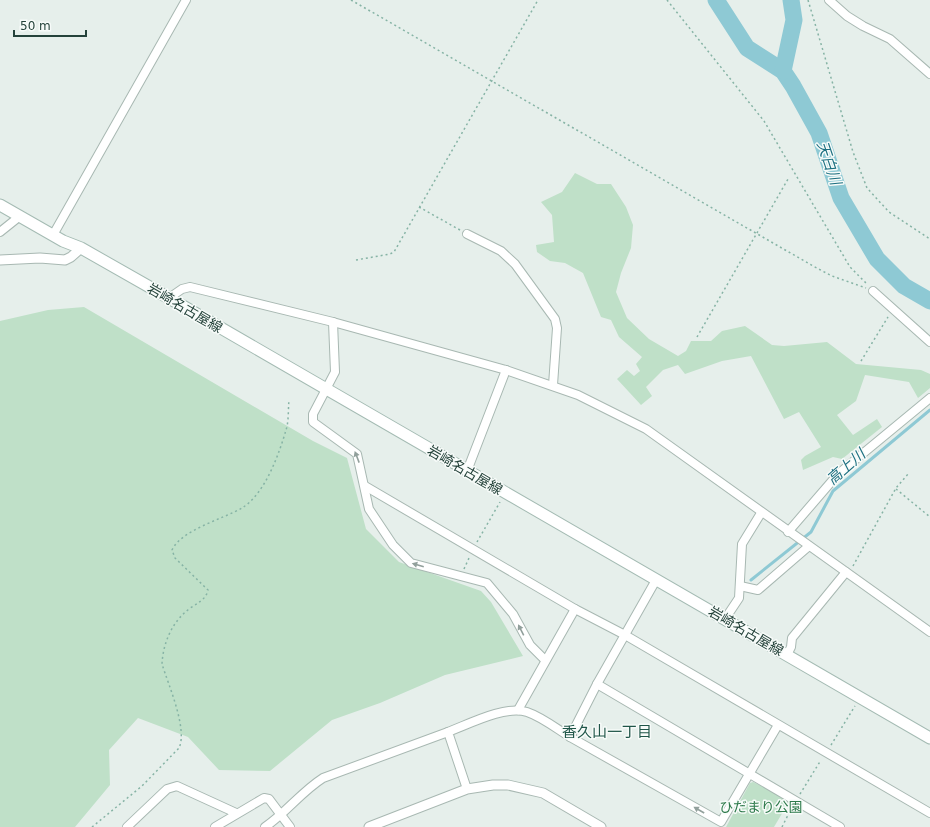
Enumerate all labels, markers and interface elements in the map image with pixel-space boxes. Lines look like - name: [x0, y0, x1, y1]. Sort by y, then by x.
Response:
- scale bar: [14, 12, 86, 38]
- text: 50 m: [20, 19, 51, 33]
- water label: 天白川: [813, 139, 845, 189]
- street label: 岩崎名古屋線: [145, 280, 225, 336]
- street label: 岩崎名古屋線: [425, 442, 505, 498]
- water label: 高上川: [823, 444, 870, 489]
- one-way arrow: [354, 450, 360, 462]
- one-way arrow: [412, 561, 424, 567]
- street label: 岩崎名古屋線: [706, 603, 786, 659]
- one-way arrow: [518, 624, 524, 636]
- district label: 香久山一丁目: [562, 723, 652, 741]
- park label: ひだまり公園: [719, 799, 803, 815]
- one-way arrow: [693, 806, 705, 813]

